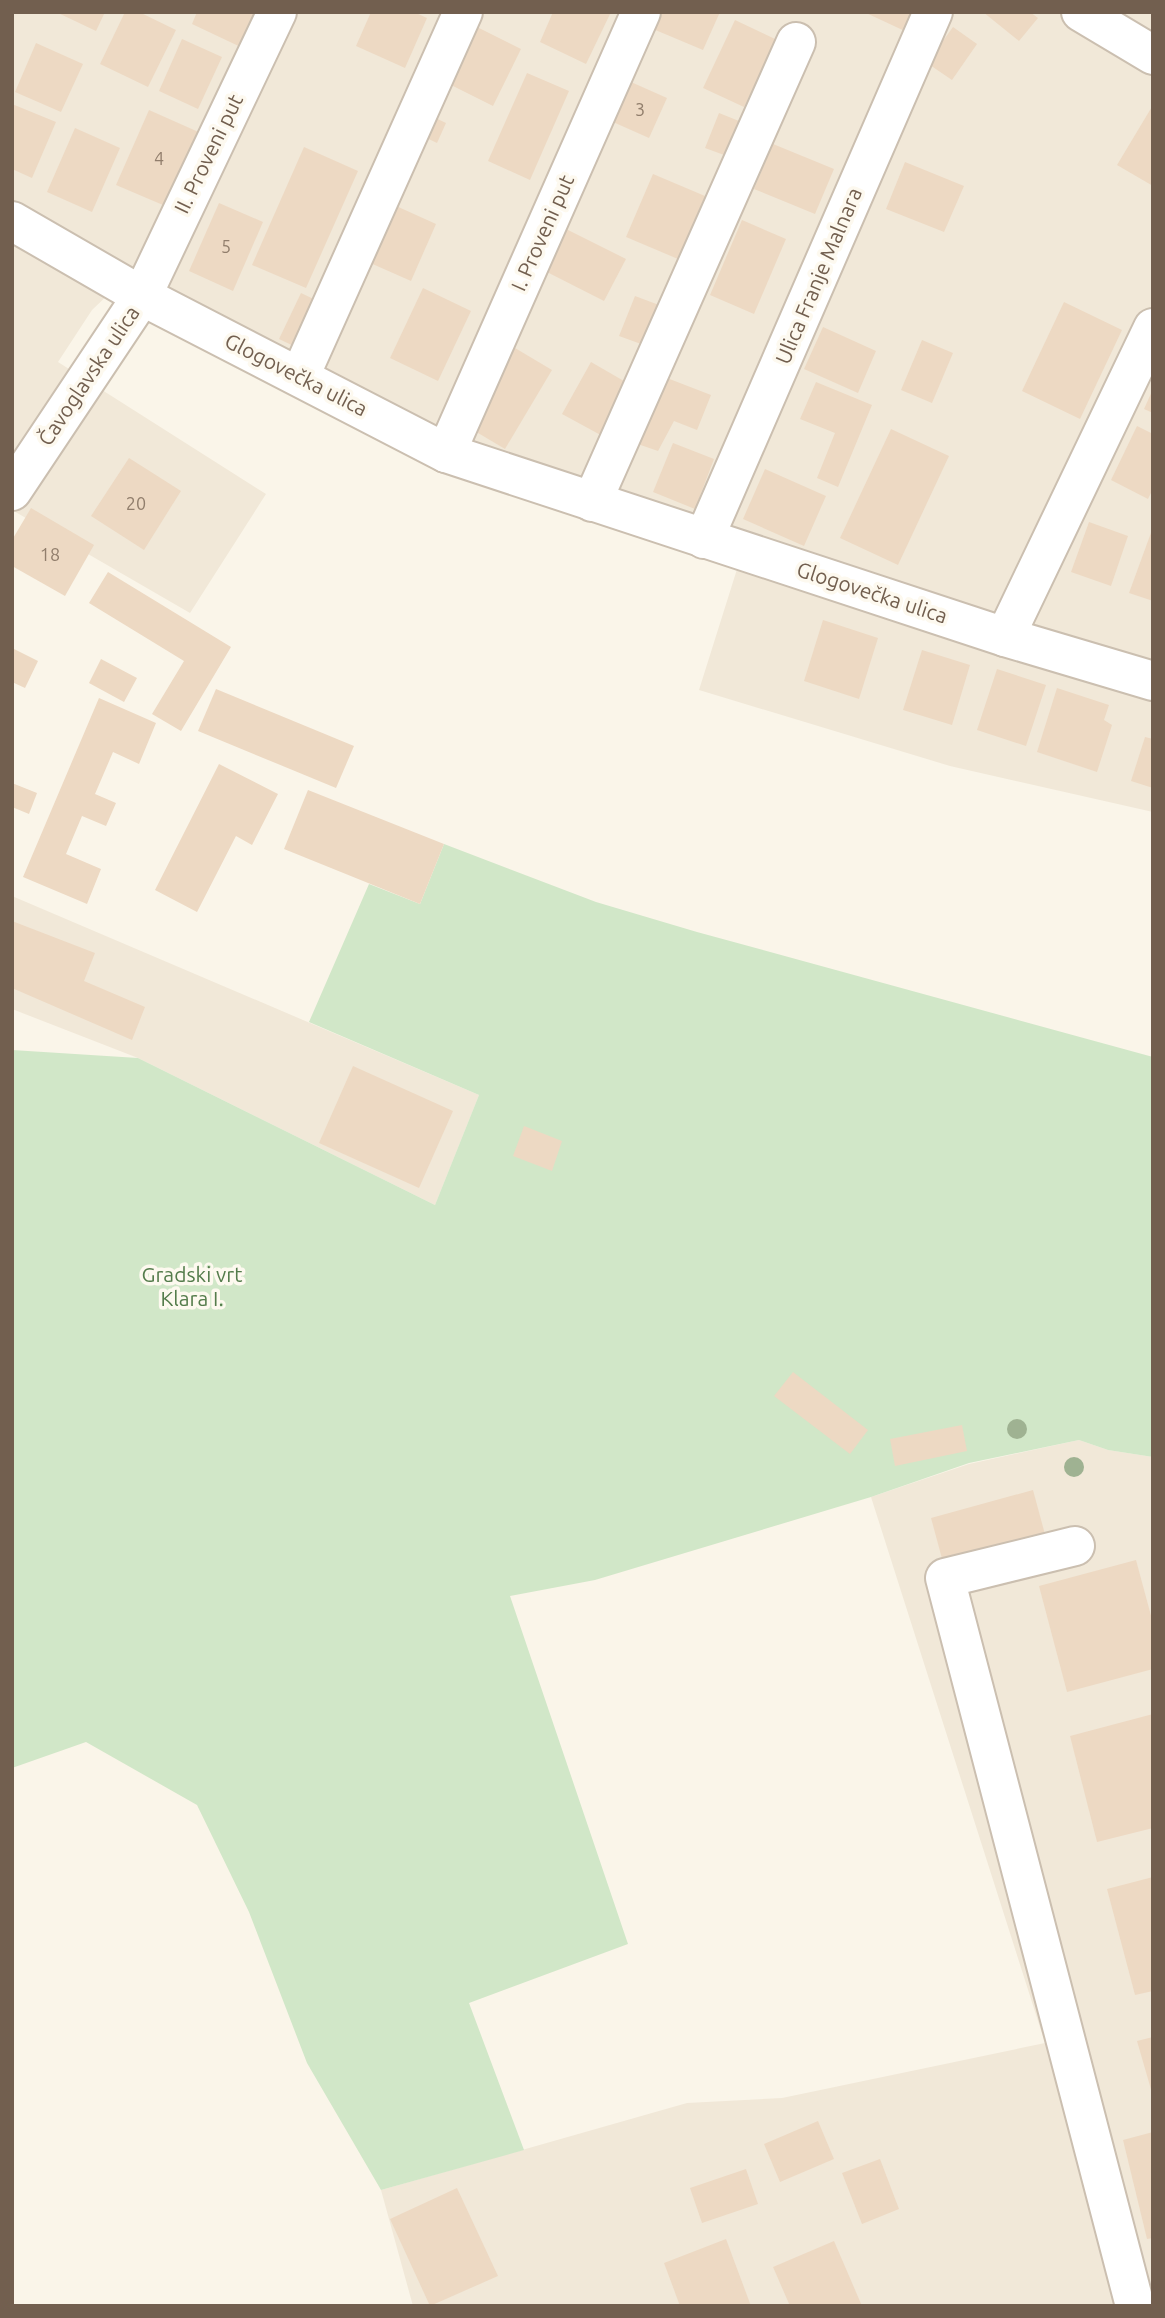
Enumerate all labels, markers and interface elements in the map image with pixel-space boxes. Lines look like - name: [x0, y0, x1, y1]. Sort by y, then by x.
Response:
- street label: II. Proveni put: [169, 90, 247, 217]
- house number: 3: [635, 99, 645, 119]
- house number: 4: [154, 148, 164, 168]
- street label: I. Proveni put: [506, 171, 578, 294]
- street label: Ulica Franje Malnara: [770, 184, 866, 367]
- house number: 5: [221, 236, 231, 256]
- street label: Čavoglavska ulica: [33, 301, 144, 450]
- street label: Glogovečka ulica: [221, 328, 372, 420]
- house number: 20: [126, 493, 146, 513]
- house number: 18: [40, 544, 60, 564]
- street label: Glogovečka ulica: [794, 556, 951, 628]
- park label: Gradski vrt Klara I.: [141, 1262, 243, 1310]

